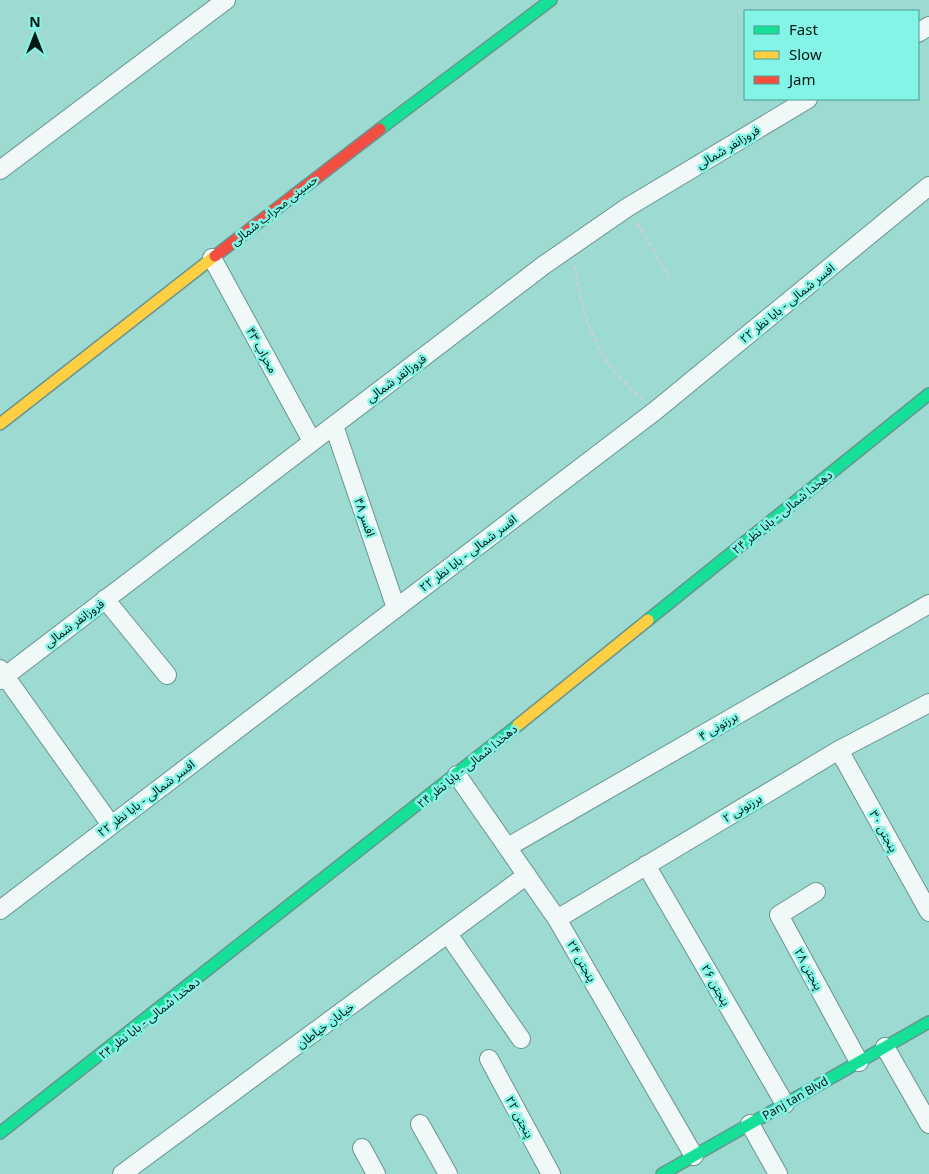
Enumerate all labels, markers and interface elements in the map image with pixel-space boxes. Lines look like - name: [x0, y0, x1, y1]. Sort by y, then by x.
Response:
- north arrow: [10, 10, 60, 60]
- legend: [744, 10, 919, 100]
- text: N: [29, 12, 41, 31]
- text: Fast: [789, 19, 818, 39]
- text: Slow: [789, 44, 822, 64]
- text: Jam: [787, 69, 816, 89]
- street label: فروزانفر شمالی: [693, 121, 763, 173]
- street label: حسینی محراب شمالی: [227, 171, 321, 249]
- street label: افسر شمالی - بابا نظر ۲۲: [736, 259, 838, 347]
- street label: محراب ۴۳: [242, 324, 282, 376]
- street label: فروزانفر شمالی: [362, 350, 430, 406]
- street label: دهخدا شمالی - بابا نظر ۲۴: [728, 466, 836, 558]
- street label: افسر ۴۸: [350, 495, 380, 539]
- street label: افسر شمالی - بابا نظر ۲۲: [416, 511, 520, 595]
- street label: فروزانفر شمالی: [40, 595, 108, 651]
- street label: برزنونی ۴: [695, 708, 741, 744]
- street label: دهخدا شمالی - بابا نظر ۲۴: [413, 720, 521, 812]
- street label: افسر شمالی - بابا نظر ۲۲: [94, 756, 198, 840]
- street label: برزنونی ۲: [719, 790, 765, 826]
- street label: پنجتن ۳۰: [865, 807, 902, 855]
- street label: پنجتن ۲۴: [563, 937, 601, 985]
- street label: پنجتن ۲۸: [790, 945, 827, 993]
- street label: پنجتن ۲۶: [697, 961, 735, 1009]
- street label: دهخدا شمالی - بابا نظر ۲۴: [95, 973, 203, 1063]
- street label: خیابان خیاطان: [293, 998, 357, 1052]
- street label: Panj tan Blvd: [759, 1072, 831, 1124]
- street label: پنجتن ۲۲: [502, 1093, 538, 1141]

